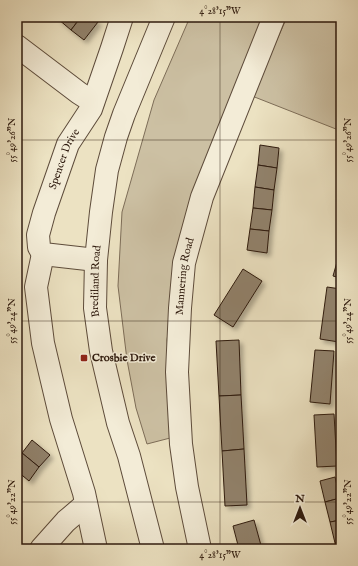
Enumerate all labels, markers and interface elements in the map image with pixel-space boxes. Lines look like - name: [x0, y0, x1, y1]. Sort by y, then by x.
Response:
- text: 4°28'15"W: [199, 5, 241, 18]
- text: 55°49'26"N: [6, 117, 19, 162]
- text: 55°49'26"N: [342, 117, 355, 162]
- street label: Spencer Drive: [46, 126, 83, 191]
- street label: Mannering Road: [173, 236, 198, 315]
- street label: Brediland Road: [88, 244, 105, 318]
- text: 55°49'24"N: [6, 298, 19, 344]
- text: 55°49'24"N: [342, 298, 355, 344]
- place label: Crosbie Drive: [92, 351, 155, 365]
- marker: Crosbie Drive: [79, 353, 89, 363]
- text: 55°49'22"N: [6, 479, 19, 525]
- text: 55°49'22"N: [342, 479, 355, 525]
- north arrow: [280, 488, 320, 528]
- text: N: [294, 492, 305, 506]
- text: 4°28'15"W: [199, 549, 241, 562]

